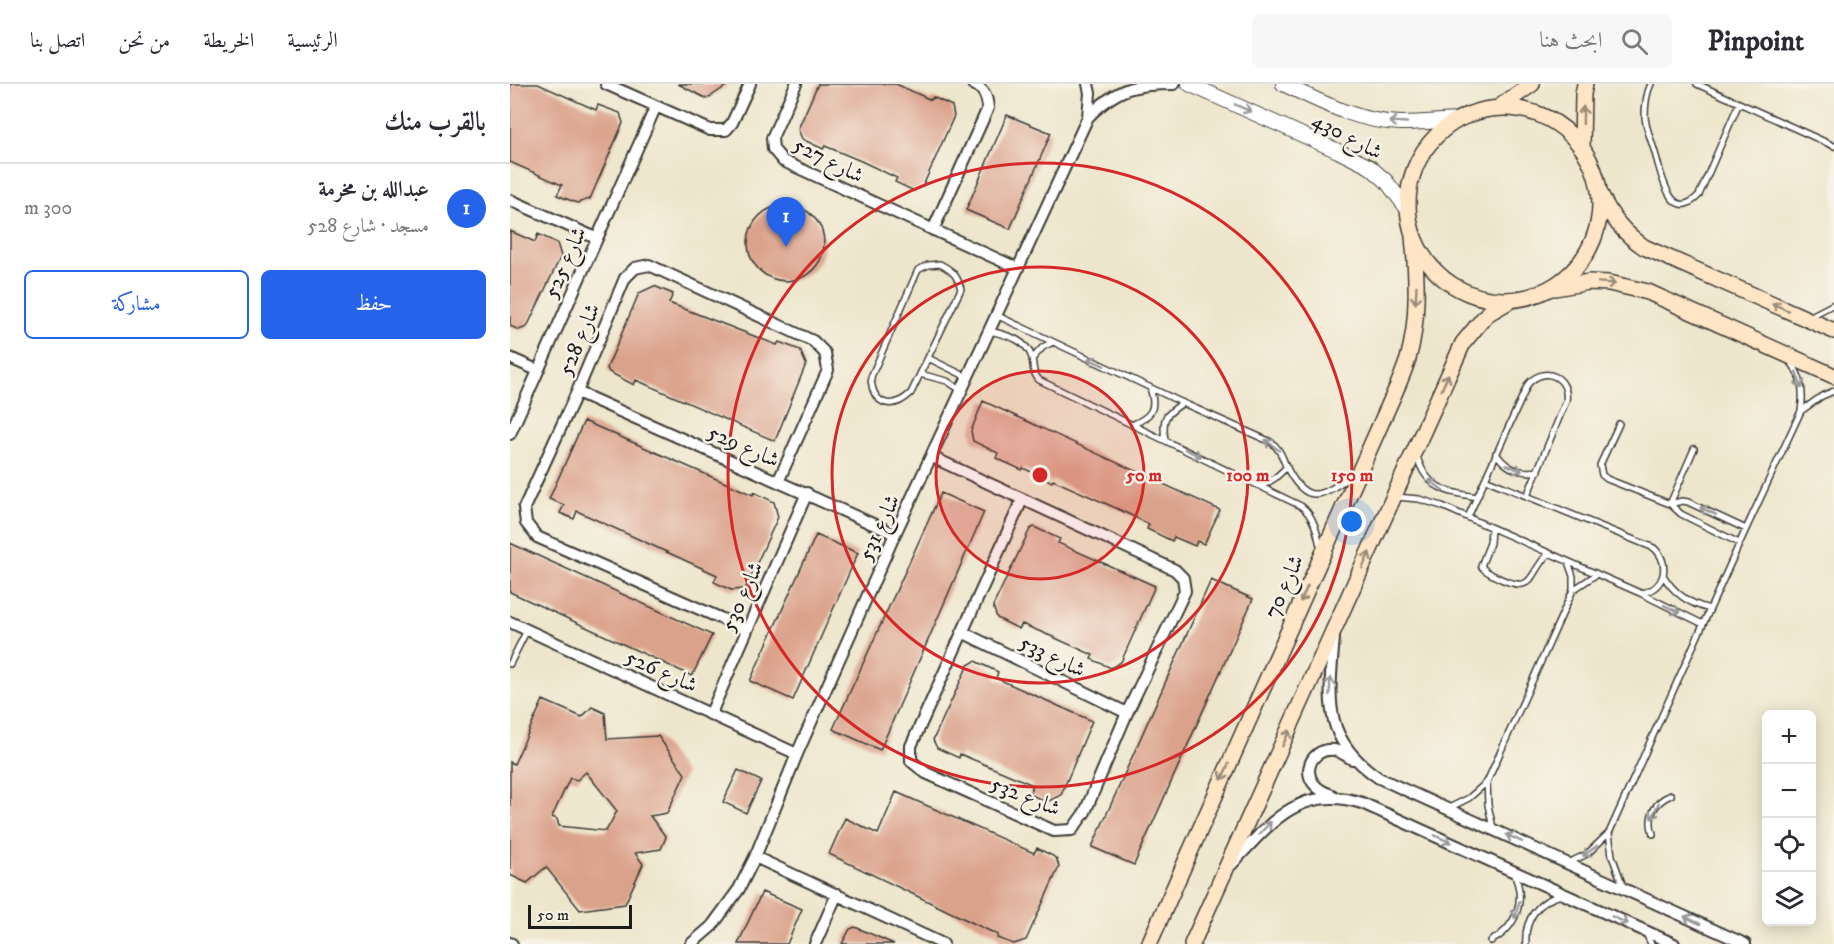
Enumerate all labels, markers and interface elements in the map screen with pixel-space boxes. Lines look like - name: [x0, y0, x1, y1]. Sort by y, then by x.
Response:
- search box: [1252, 14, 1672, 68]
- text: Pinpoint: [1708, 24, 1804, 59]
- icon: search: [1618, 25, 1651, 58]
- text: ابحث هنا: [1539, 27, 1603, 54]
- text: اتصل بنا: [30, 28, 85, 54]
- text: من نحن: [118, 28, 170, 54]
- text: الخريطة: [203, 28, 254, 54]
- text: الرئيسية: [287, 28, 338, 54]
- one-way arrow: [1233, 103, 1251, 114]
- text: بالقرب منك: [384, 106, 486, 139]
- one-way arrow: [1577, 106, 1588, 126]
- street label: شارع 430: [1306, 107, 1387, 170]
- one-way arrow: [1389, 117, 1409, 128]
- street label: شارع 527: [787, 131, 868, 193]
- text: عبدالله بن مخرمة: [318, 176, 429, 203]
- text: 300 m: [24, 196, 72, 221]
- text: 1: [463, 196, 470, 221]
- pin: 1: [766, 198, 806, 247]
- text: مسجد · شارع 528: [308, 214, 429, 239]
- street label: شارع 525: [538, 223, 597, 304]
- button: مشاركة: [24, 270, 249, 339]
- button: حفظ: [261, 270, 486, 339]
- one-way arrow: [1596, 278, 1616, 289]
- one-way arrow: [1410, 285, 1421, 305]
- street label: شارع 528: [552, 299, 610, 381]
- one-way arrow: [1772, 301, 1790, 312]
- one-way arrow: [1088, 356, 1106, 368]
- one-way arrow: [1795, 370, 1806, 388]
- one-way arrow: [1440, 373, 1452, 391]
- street label: شارع 529: [702, 419, 783, 478]
- one-way arrow: [1264, 439, 1280, 452]
- one-way arrow: [1183, 448, 1201, 460]
- one-way arrow: [1505, 463, 1523, 474]
- centre of rings: [1030, 465, 1050, 485]
- text: 50 m: [1125, 465, 1162, 487]
- text: 100 m: [1226, 465, 1270, 487]
- text: 150 m: [1331, 465, 1374, 487]
- one-way arrow: [1429, 479, 1445, 491]
- street label: شارع 531: [852, 490, 910, 567]
- one-way arrow: [1700, 505, 1718, 517]
- your location: [1337, 507, 1366, 536]
- street label: شارع 70: [1259, 551, 1314, 624]
- one-way arrow: [1361, 551, 1372, 570]
- street label: شارع 530: [715, 557, 773, 637]
- one-way arrow: [1298, 585, 1309, 603]
- one-way arrow: [1662, 603, 1680, 615]
- street label: شارع 533: [1013, 629, 1090, 687]
- street label: شارع 526: [620, 644, 702, 703]
- one-way arrow: [1325, 677, 1336, 697]
- map controls: [1762, 710, 1816, 926]
- button: +: [1762, 710, 1816, 764]
- one-way arrow: [1280, 729, 1292, 747]
- one-way arrow: [1219, 763, 1231, 781]
- button: −: [1762, 764, 1816, 818]
- street label: شارع 532: [985, 770, 1064, 826]
- one-way arrow: [1649, 802, 1660, 820]
- button: locate: [1762, 818, 1816, 872]
- one-way arrow: [1258, 821, 1272, 836]
- one-way arrow: [1506, 832, 1524, 844]
- one-way arrow: [1433, 834, 1451, 846]
- one-way arrow: [1583, 844, 1599, 857]
- button: layers: [1762, 872, 1816, 926]
- one-way arrow: [1511, 900, 1522, 919]
- scale bar: [528, 902, 632, 930]
- text: 50 m: [537, 905, 569, 925]
- one-way arrow: [1683, 913, 1701, 925]
- one-way arrow: [1611, 915, 1629, 926]

